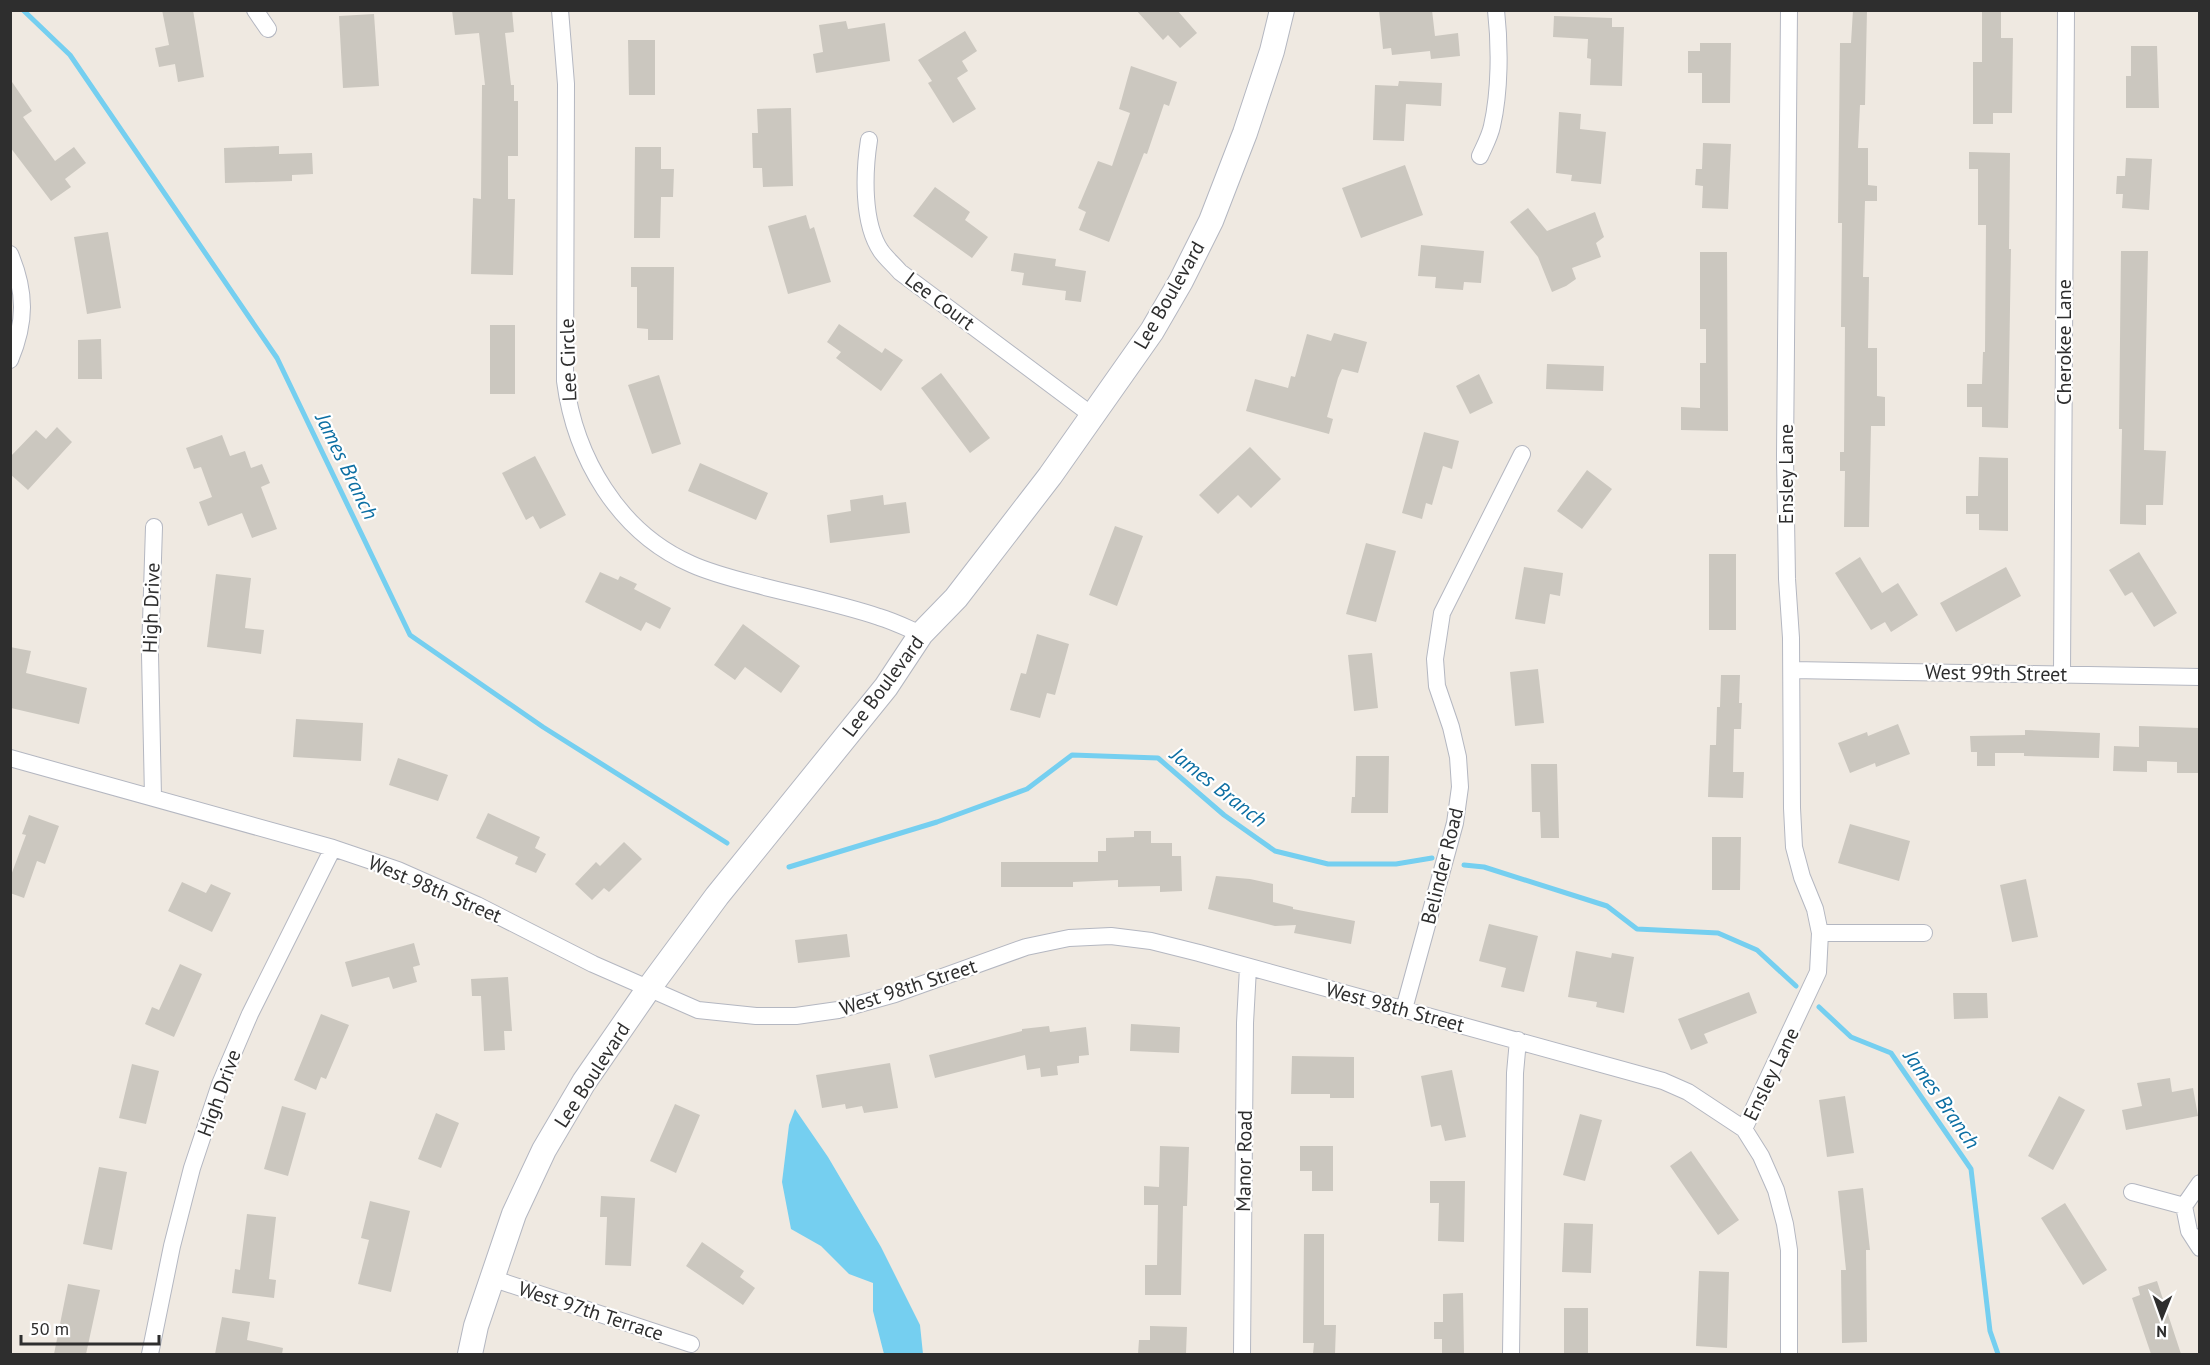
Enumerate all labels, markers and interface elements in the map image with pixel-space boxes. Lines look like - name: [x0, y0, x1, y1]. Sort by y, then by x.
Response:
- street label: Lee Boulevard: [1128, 236, 1210, 354]
- street label: Lee Court: [900, 266, 980, 336]
- street label: Cherokee Lane: [2051, 279, 2077, 405]
- street label: Lee Circle: [554, 318, 582, 402]
- water label: James Branch: [309, 406, 384, 524]
- street label: Ensley Lane: [1773, 424, 1799, 524]
- street label: High Drive: [136, 562, 166, 654]
- street label: Lee Boulevard: [836, 630, 930, 742]
- street label: West 99th Street: [1925, 659, 2068, 687]
- water label: James Branch: [1164, 740, 1273, 833]
- street label: Belinder Road: [1415, 805, 1469, 927]
- street label: West 98th Street: [364, 849, 506, 929]
- street label: West 98th Street: [836, 953, 980, 1021]
- street label: West 98th Street: [1323, 976, 1467, 1038]
- street label: Lee Boulevard: [548, 1017, 636, 1133]
- street label: Ensley Lane: [1737, 1023, 1805, 1125]
- water label: James Branch: [1897, 1042, 1986, 1154]
- street label: High Drive: [191, 1046, 247, 1140]
- street label: Manor Road: [1230, 1110, 1258, 1212]
- street label: West 97th Terrace: [515, 1275, 667, 1347]
- north arrow: [2132, 1287, 2192, 1347]
- scale bar: [21, 1308, 159, 1346]
- text: 50 m: [30, 1317, 69, 1340]
- text: N: [2156, 1322, 2167, 1342]

